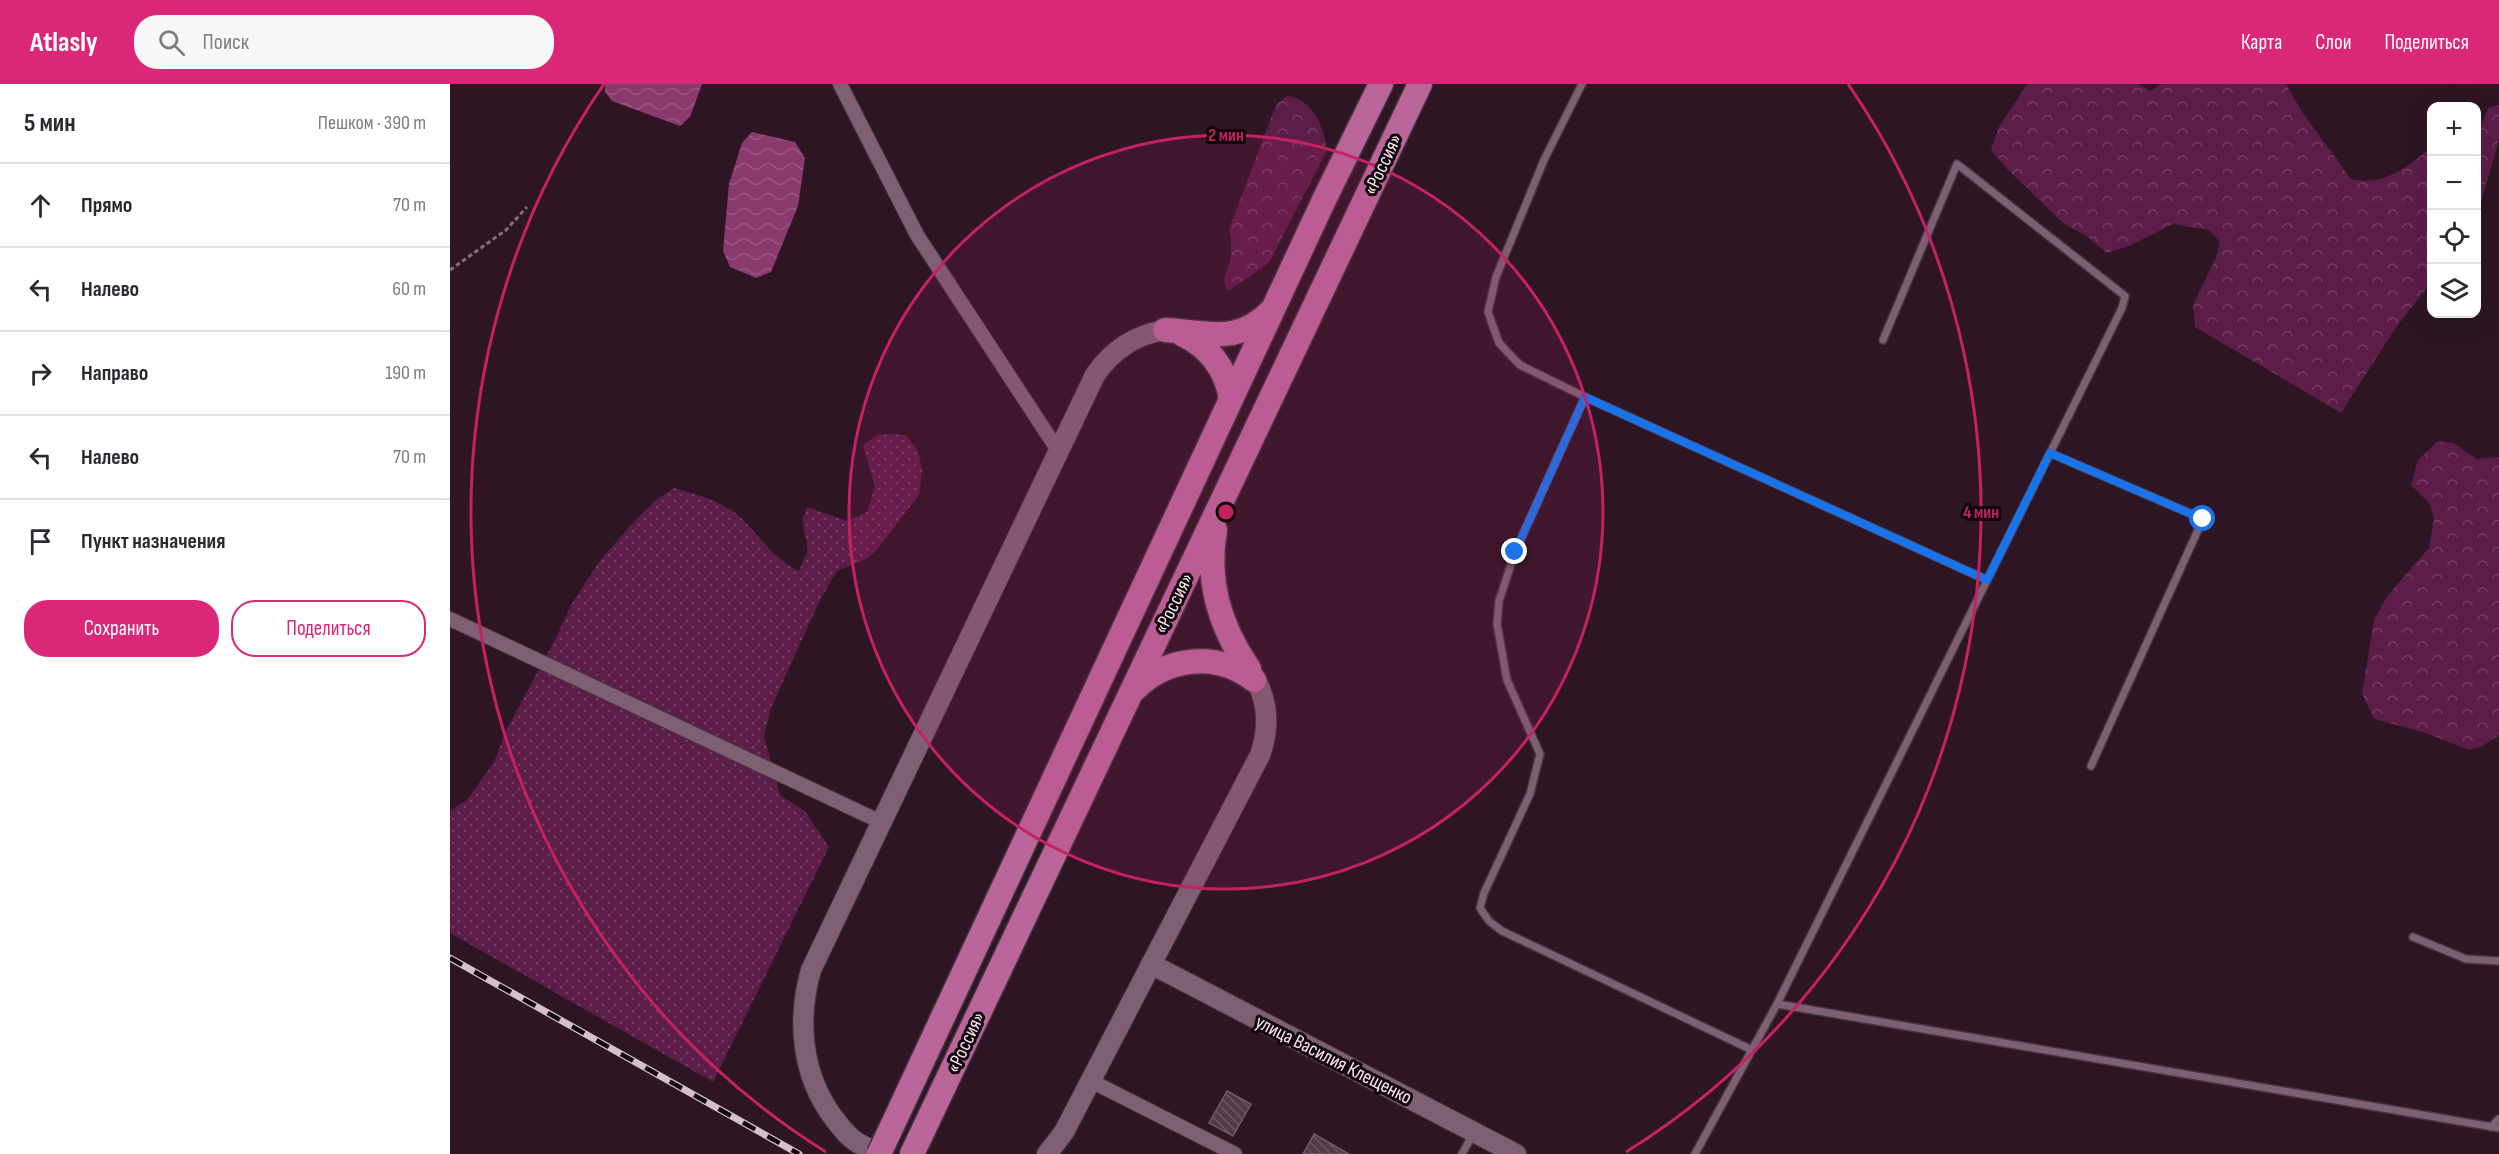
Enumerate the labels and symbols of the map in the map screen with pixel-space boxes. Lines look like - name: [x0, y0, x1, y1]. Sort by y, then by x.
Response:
- text: 2 мин: [1208, 125, 1244, 146]
- street label: «Россия»: [1358, 130, 1407, 199]
- centre of rings: [1216, 502, 1236, 522]
- text: 4 мин: [1963, 502, 1999, 523]
- route start: [2189, 505, 2215, 531]
- route end: [1501, 538, 1527, 564]
- street label: «Россия»: [1149, 569, 1199, 638]
- street label: «Россия»: [941, 1008, 990, 1077]
- street label: улица Василия Клещенко: [1251, 1010, 1416, 1110]

